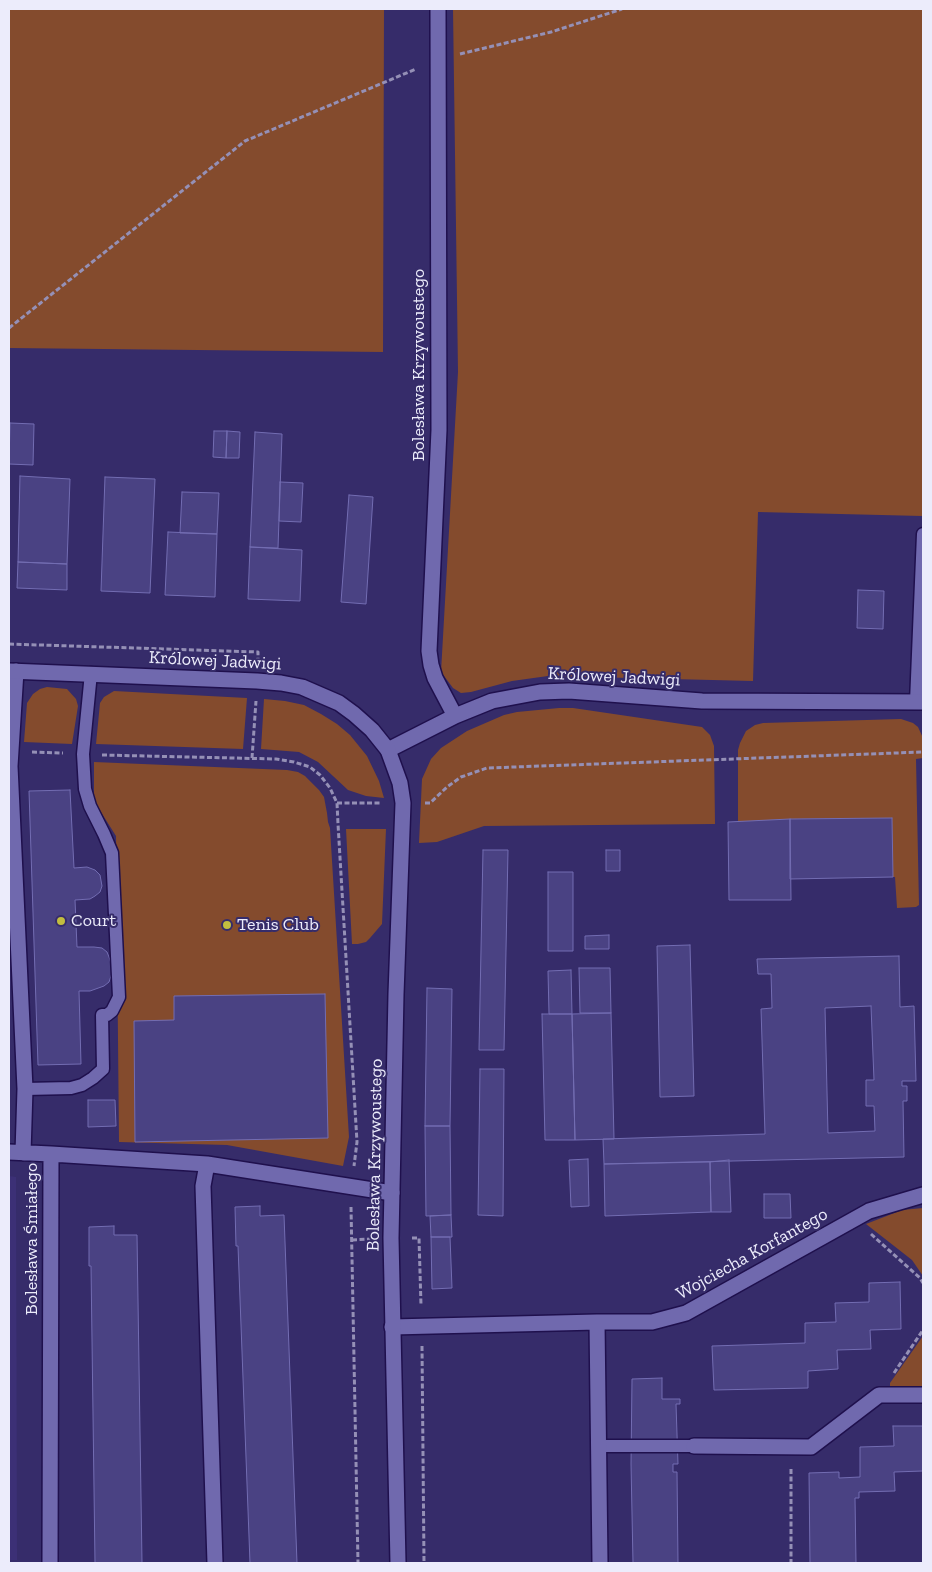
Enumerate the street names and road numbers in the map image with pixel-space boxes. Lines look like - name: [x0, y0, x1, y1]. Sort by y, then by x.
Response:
- street label: Bolesława Krzywoustego: [408, 269, 430, 461]
- street label: Królowej Jadwigi: [148, 647, 282, 675]
- street label: Królowej Jadwigi: [547, 663, 681, 691]
- street label: Bolesława Krzywoustego: [363, 1058, 387, 1252]
- street label: Bolesława Śmiałego: [21, 1163, 43, 1315]
- street label: Wojciecha Korfantego: [673, 1203, 831, 1305]

